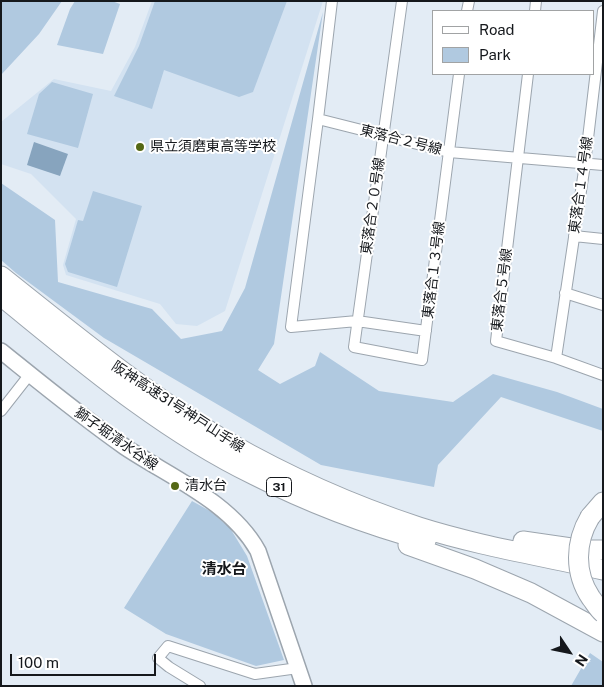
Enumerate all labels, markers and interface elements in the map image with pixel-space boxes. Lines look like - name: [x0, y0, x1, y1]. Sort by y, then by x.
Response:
- legend: [432, 10, 594, 75]
- text: Road: [479, 21, 515, 38]
- text: Park: [479, 46, 511, 63]
- street label: 東落合２号線: [358, 122, 444, 158]
- street label: 東落合１４号線: [566, 135, 596, 235]
- place label: 県立須磨東高等学校: [150, 139, 276, 155]
- marker: 県立須磨東高等学校: [134, 141, 146, 153]
- street label: 東落合２０号線: [358, 156, 388, 256]
- street label: 東落合１３号線: [420, 220, 448, 320]
- street label: 東落合５号線: [489, 247, 515, 333]
- street label: 阪神高速31号神戸山手線: [109, 358, 247, 456]
- street label: 獅子堀清水谷線: [71, 404, 161, 474]
- place label: 清水台: [185, 478, 227, 494]
- road number: 31: [266, 478, 292, 497]
- marker: 清水台: [169, 480, 181, 492]
- district label: 清水台: [202, 560, 246, 578]
- north arrow: [544, 627, 594, 677]
- scale bar: [12, 644, 159, 676]
- text: N: [572, 651, 591, 669]
- text: 100 m: [18, 654, 59, 671]

